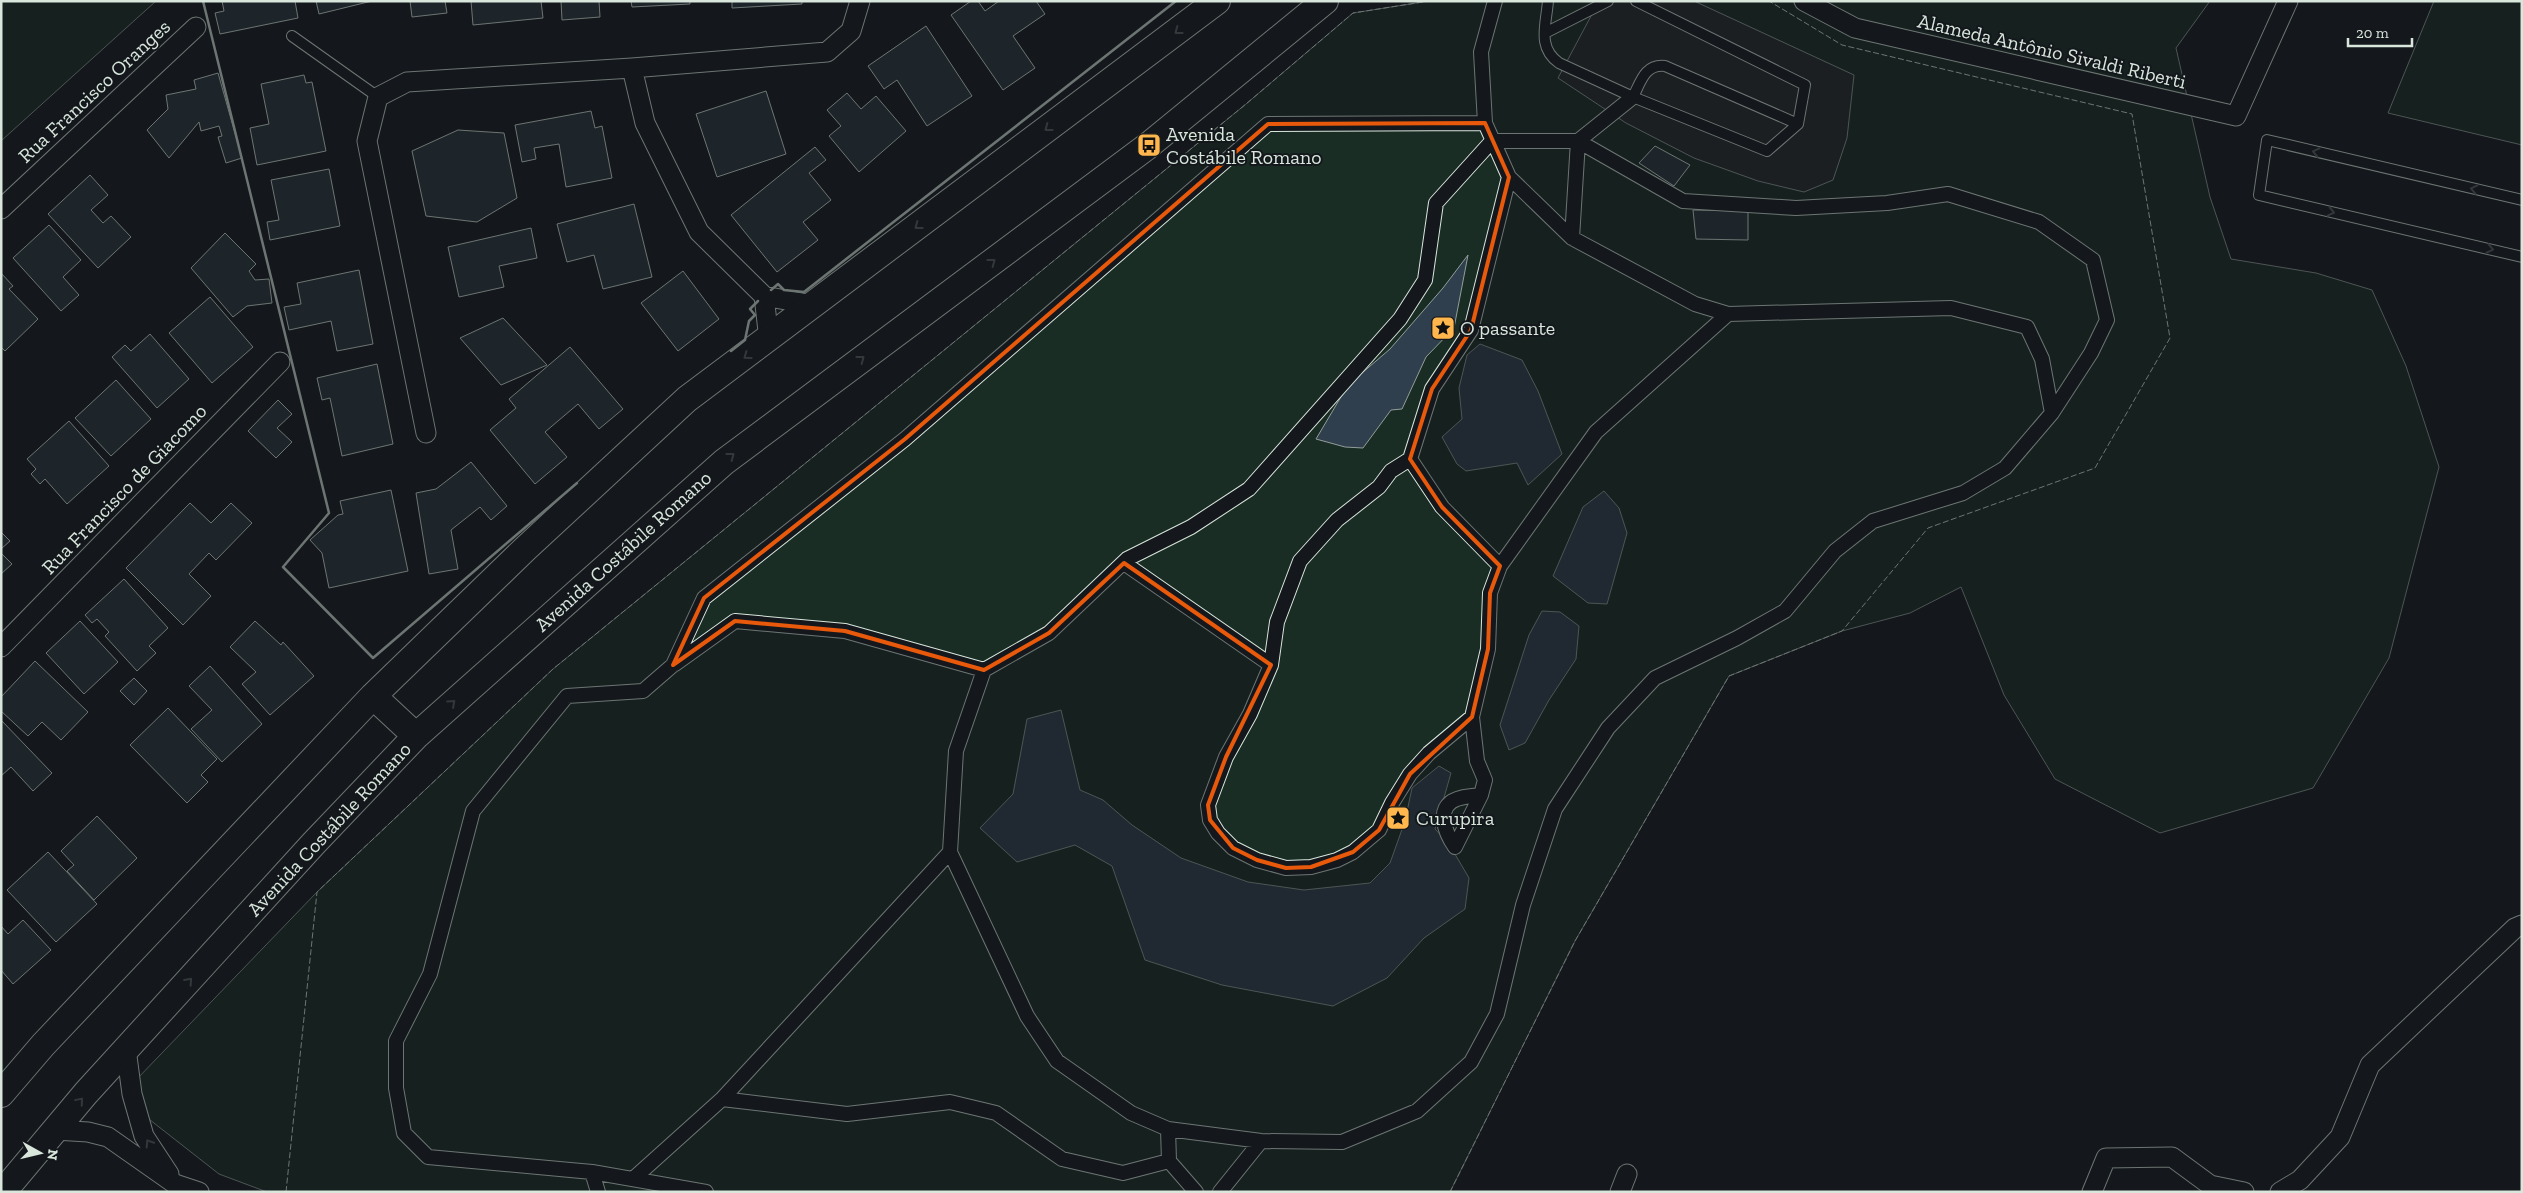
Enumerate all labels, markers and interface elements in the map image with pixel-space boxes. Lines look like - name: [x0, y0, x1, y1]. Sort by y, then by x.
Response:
- street label: Alameda Antônio Sivaldi Riberti: [1915, 8, 2189, 94]
- street label: Rua Francisco Oranges: [13, 14, 175, 168]
- scale bar: [2348, 15, 2412, 47]
- text: 20 m: [2356, 24, 2389, 42]
- one-way arrow: [1175, 25, 1184, 33]
- place label: Avenida Costábile Romano: [1166, 122, 1322, 169]
- one-way arrow: [1045, 123, 1054, 131]
- bus stop icon: Avenida Costábile Romano: [1136, 132, 1162, 158]
- one-way arrow: [2312, 147, 2320, 158]
- one-way arrow: [2470, 184, 2479, 195]
- one-way arrow: [2327, 206, 2336, 217]
- one-way arrow: [914, 220, 924, 229]
- one-way arrow: [2485, 243, 2494, 254]
- one-way arrow: [986, 259, 995, 268]
- place icon: O passante: [1430, 315, 1456, 341]
- place label: O passante: [1460, 316, 1555, 340]
- one-way arrow: [743, 350, 753, 359]
- one-way arrow: [855, 356, 865, 365]
- street label: Rua Francisco de Giacomo: [36, 399, 212, 579]
- one-way arrow: [725, 453, 735, 462]
- street label: Avenida Costábile Romano: [530, 465, 716, 637]
- one-way arrow: [447, 700, 456, 709]
- street label: Avenida Costábile Romano: [242, 737, 416, 921]
- place icon: Curupira: [1385, 805, 1411, 831]
- place label: Curupira: [1416, 806, 1495, 830]
- one-way arrow: [183, 977, 192, 986]
- one-way arrow: [74, 1098, 82, 1107]
- north arrow: [15, 1128, 65, 1178]
- one-way arrow: [145, 1139, 155, 1148]
- text: N: [43, 1148, 62, 1162]

